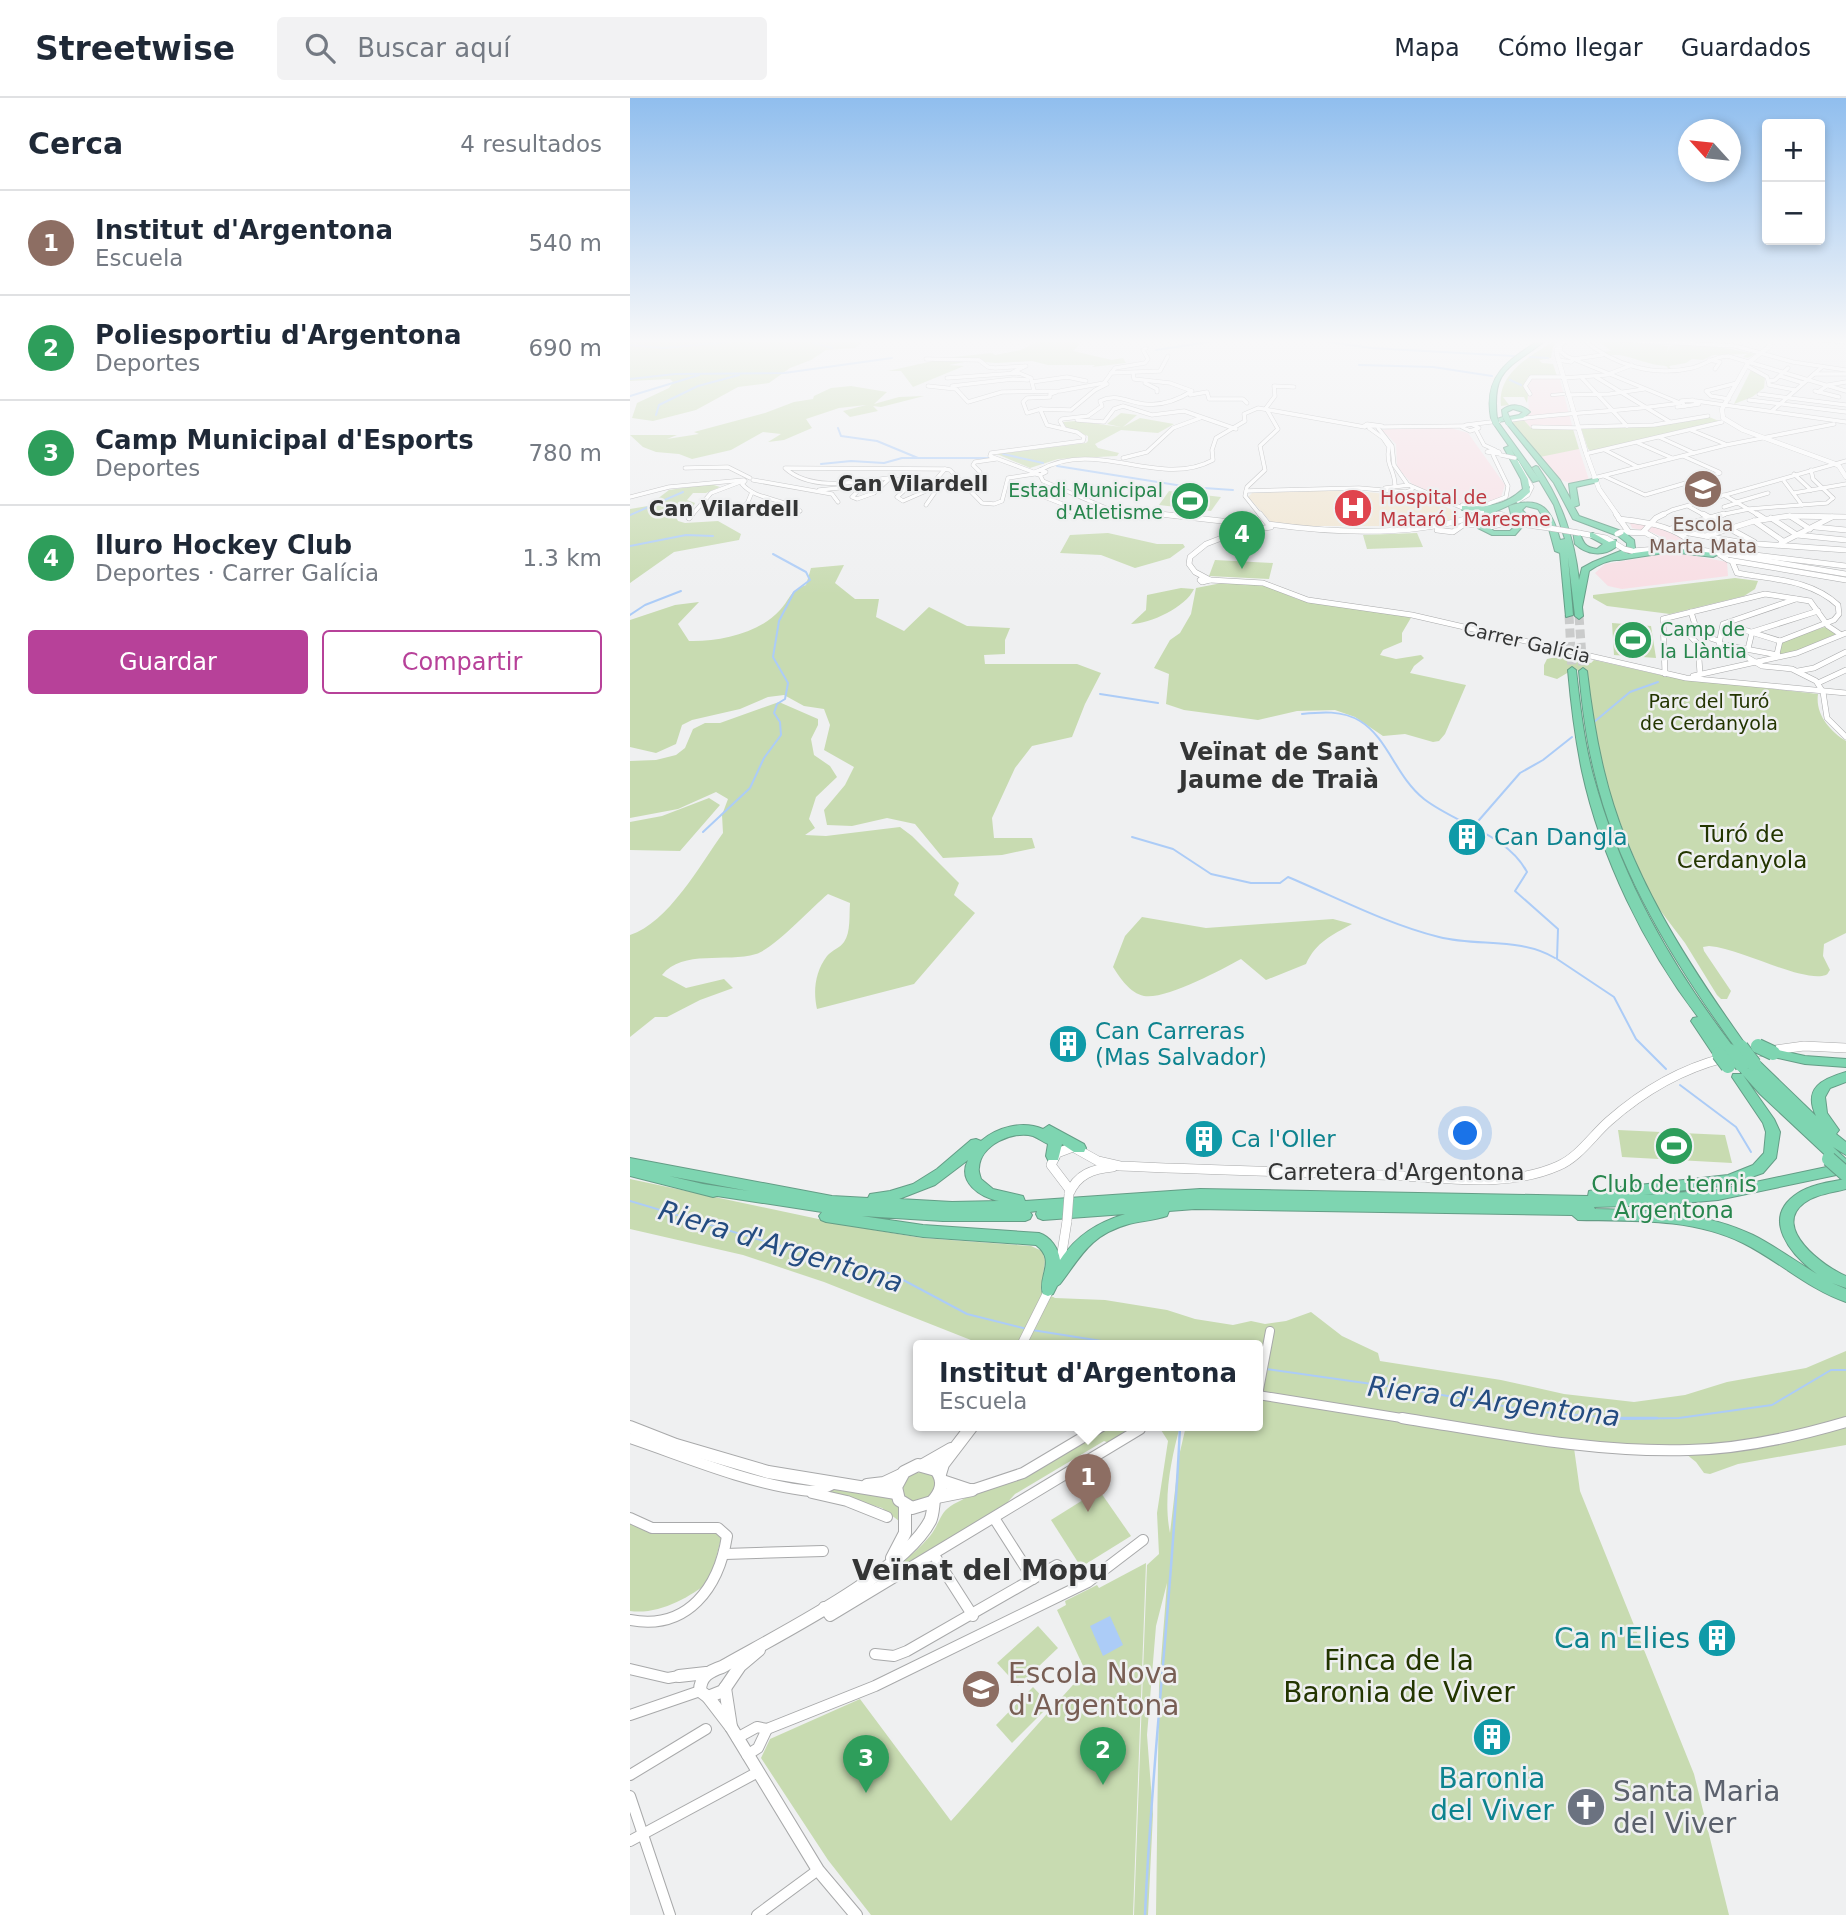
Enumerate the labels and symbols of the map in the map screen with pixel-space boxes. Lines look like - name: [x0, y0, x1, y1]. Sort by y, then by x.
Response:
- north arrow: [1678, 119, 1741, 182]
- school or university icon: Escola Marta Mata: [1682, 468, 1724, 510]
- district label: Can Vilardell: [838, 472, 988, 496]
- place label: Estadi Municipal d'Atletisme: [1008, 479, 1163, 523]
- sports icon: Estadi Municipal d'Atletisme: [1169, 480, 1211, 522]
- place label: Hospital de Mataró i Maresme: [1380, 486, 1551, 530]
- hospital icon: Hospital de Mataró i Maresme: [1332, 487, 1374, 529]
- district label: Can Vilardell: [649, 497, 799, 521]
- pin: 4: [1219, 511, 1265, 569]
- place label: Escola Marta Mata: [1649, 513, 1757, 557]
- street label: Carrer Galícia: [1461, 617, 1593, 667]
- place label: Camp de la Llàntia: [1660, 618, 1747, 662]
- sports icon: Camp de la Llàntia: [1612, 619, 1654, 661]
- park label: Parc del Turó de Cerdanyola: [1640, 690, 1778, 734]
- district label: Veïnat de Sant Jaume de Traià: [1177, 738, 1379, 794]
- building icon: Can Dangla: [1446, 816, 1488, 858]
- park label: Turó de Cerdanyola: [1677, 821, 1807, 873]
- place label: Can Dangla: [1494, 824, 1628, 850]
- place label: Can Carreras (Mas Salvador): [1095, 1018, 1267, 1070]
- building icon: Can Carreras (Mas Salvador): [1047, 1023, 1089, 1065]
- your location: [1448, 1116, 1482, 1150]
- building icon: Ca l'Oller: [1183, 1118, 1225, 1160]
- sports icon: Club de tennis Argentona: [1653, 1125, 1695, 1167]
- place label: Ca l'Oller: [1231, 1126, 1336, 1152]
- street label: Carretera d'Argentona: [1267, 1159, 1525, 1185]
- place label: Club de tennis Argentona: [1591, 1171, 1757, 1223]
- water label: Riera d'Argentona: [655, 1194, 907, 1299]
- water label: Riera d'Argentona: [1366, 1370, 1622, 1433]
- pin: 1: [1065, 1454, 1111, 1512]
- district label: Veïnat del Mopu: [852, 1554, 1108, 1587]
- building icon: Ca n'Elies: [1696, 1617, 1738, 1659]
- place label: Ca n'Elies: [1554, 1622, 1690, 1655]
- park label: Finca de la Baronia de Viver: [1283, 1644, 1515, 1709]
- place label: Escola Nova d'Argentona: [1008, 1657, 1179, 1722]
- school or university icon: Escola Nova d'Argentona: [960, 1668, 1002, 1710]
- building icon: Baronia del Viver: [1471, 1716, 1513, 1758]
- pin: 2: [1080, 1727, 1126, 1785]
- pin: 3: [843, 1735, 889, 1793]
- place label: Baronia del Viver: [1430, 1762, 1554, 1827]
- place label: Santa Maria del Viver: [1613, 1775, 1780, 1840]
- church icon: Santa Maria del Viver: [1565, 1786, 1607, 1828]

